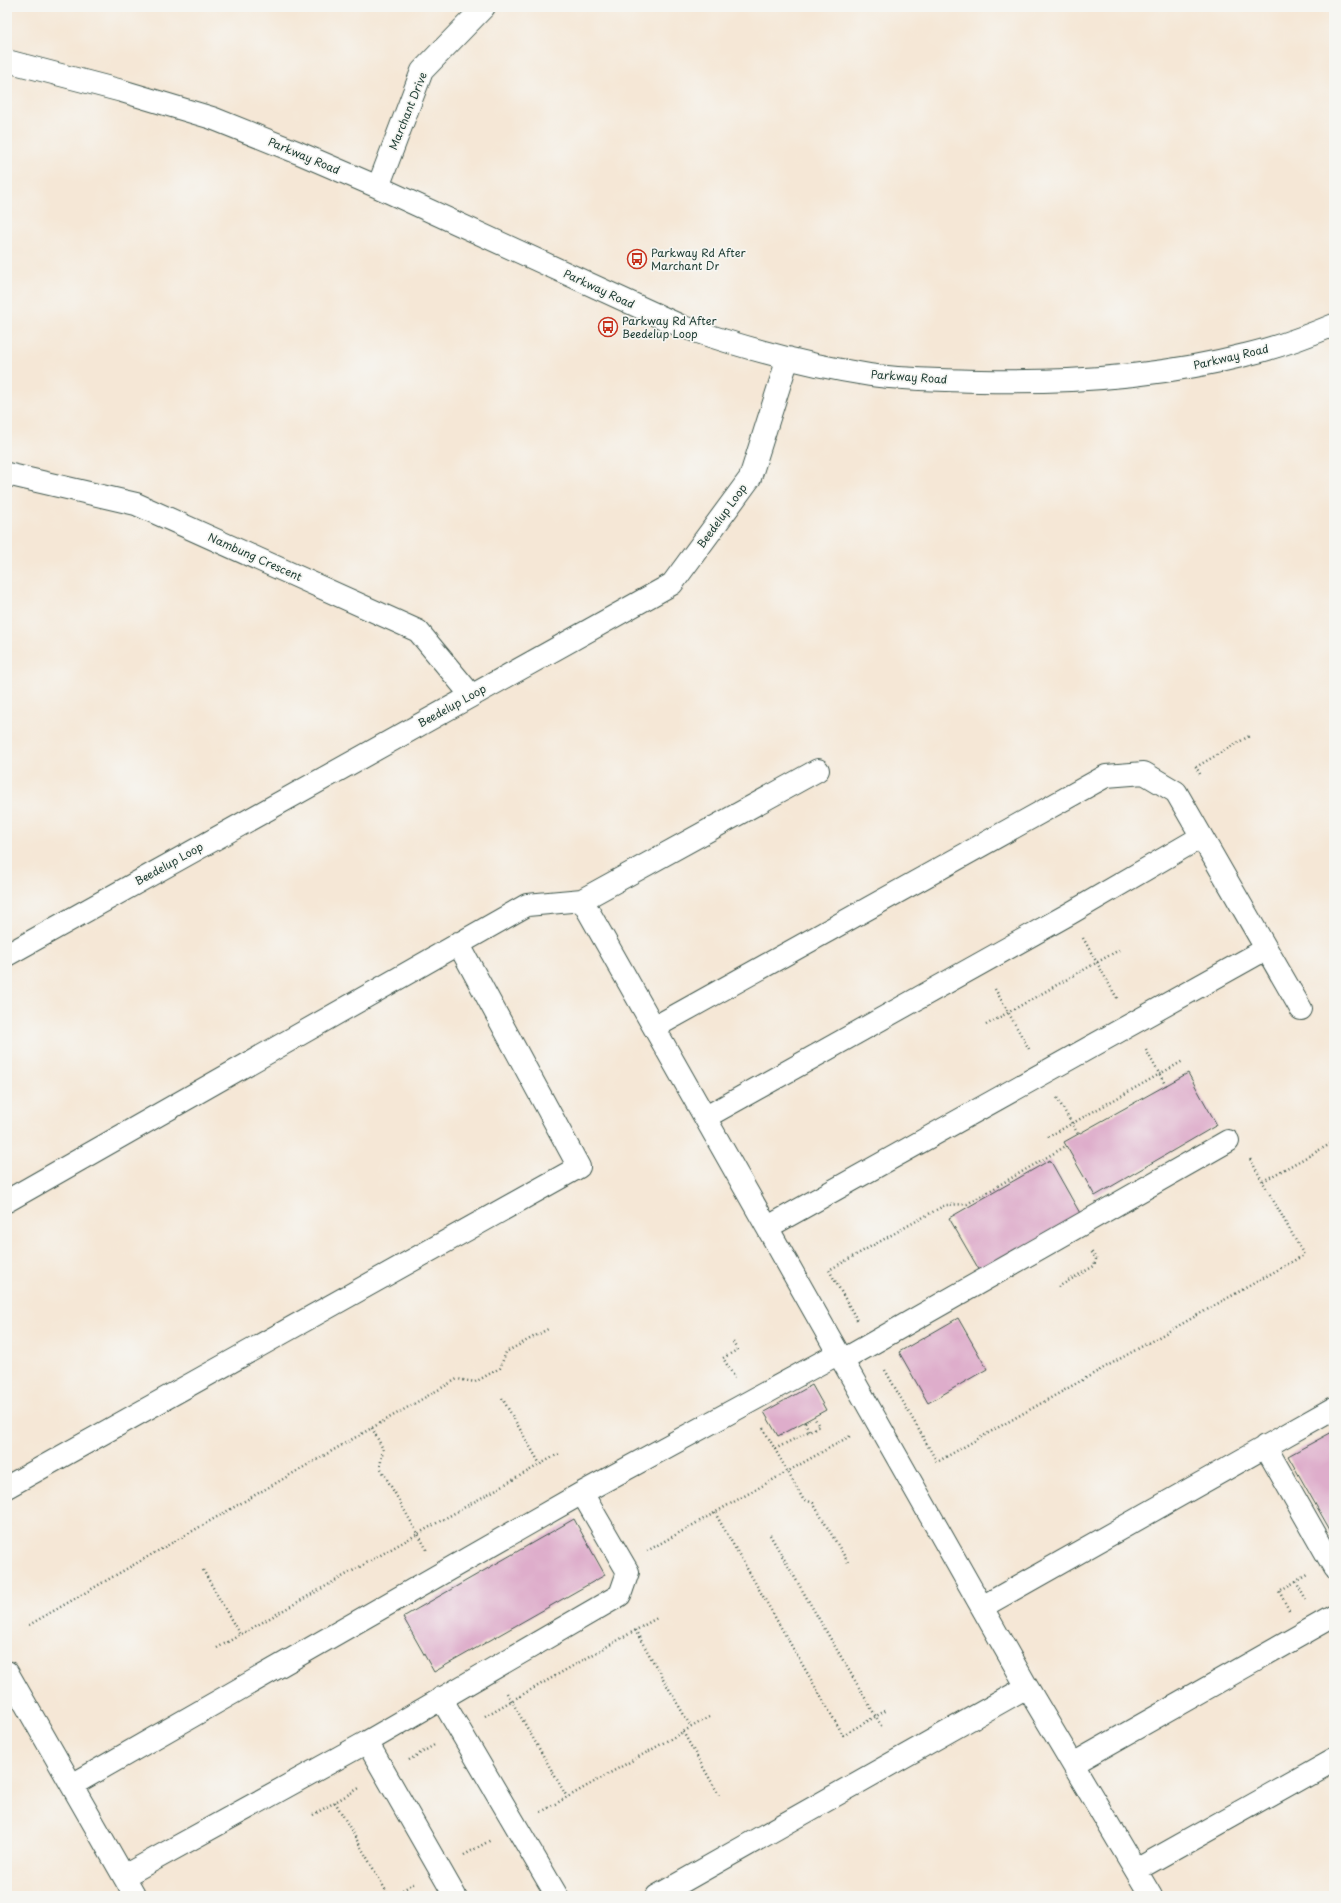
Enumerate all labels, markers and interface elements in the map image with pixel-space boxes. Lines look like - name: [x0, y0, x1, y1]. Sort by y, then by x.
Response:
- street label: Marchant Drive: [384, 69, 431, 152]
- street label: Parkway Road: [266, 133, 343, 178]
- place label: Parkway Rd After Marchant Dr: [651, 244, 747, 274]
- bus stop icon: Parkway Rd After Marchant Dr: [626, 248, 648, 270]
- street label: Parkway Road: [561, 265, 637, 312]
- place label: Parkway Rd After Beedelup Loop: [622, 312, 718, 342]
- bus stop icon: Parkway Rd After Beedelup Loop: [597, 316, 619, 338]
- street label: Parkway Road: [1192, 340, 1270, 373]
- street label: Parkway Road: [870, 365, 948, 388]
- street label: Beedelup Loop: [692, 480, 751, 551]
- street label: Nambung Crescent: [205, 528, 305, 585]
- street label: Beedelup Loop: [415, 680, 489, 731]
- street label: Beedelup Loop: [132, 838, 206, 889]

